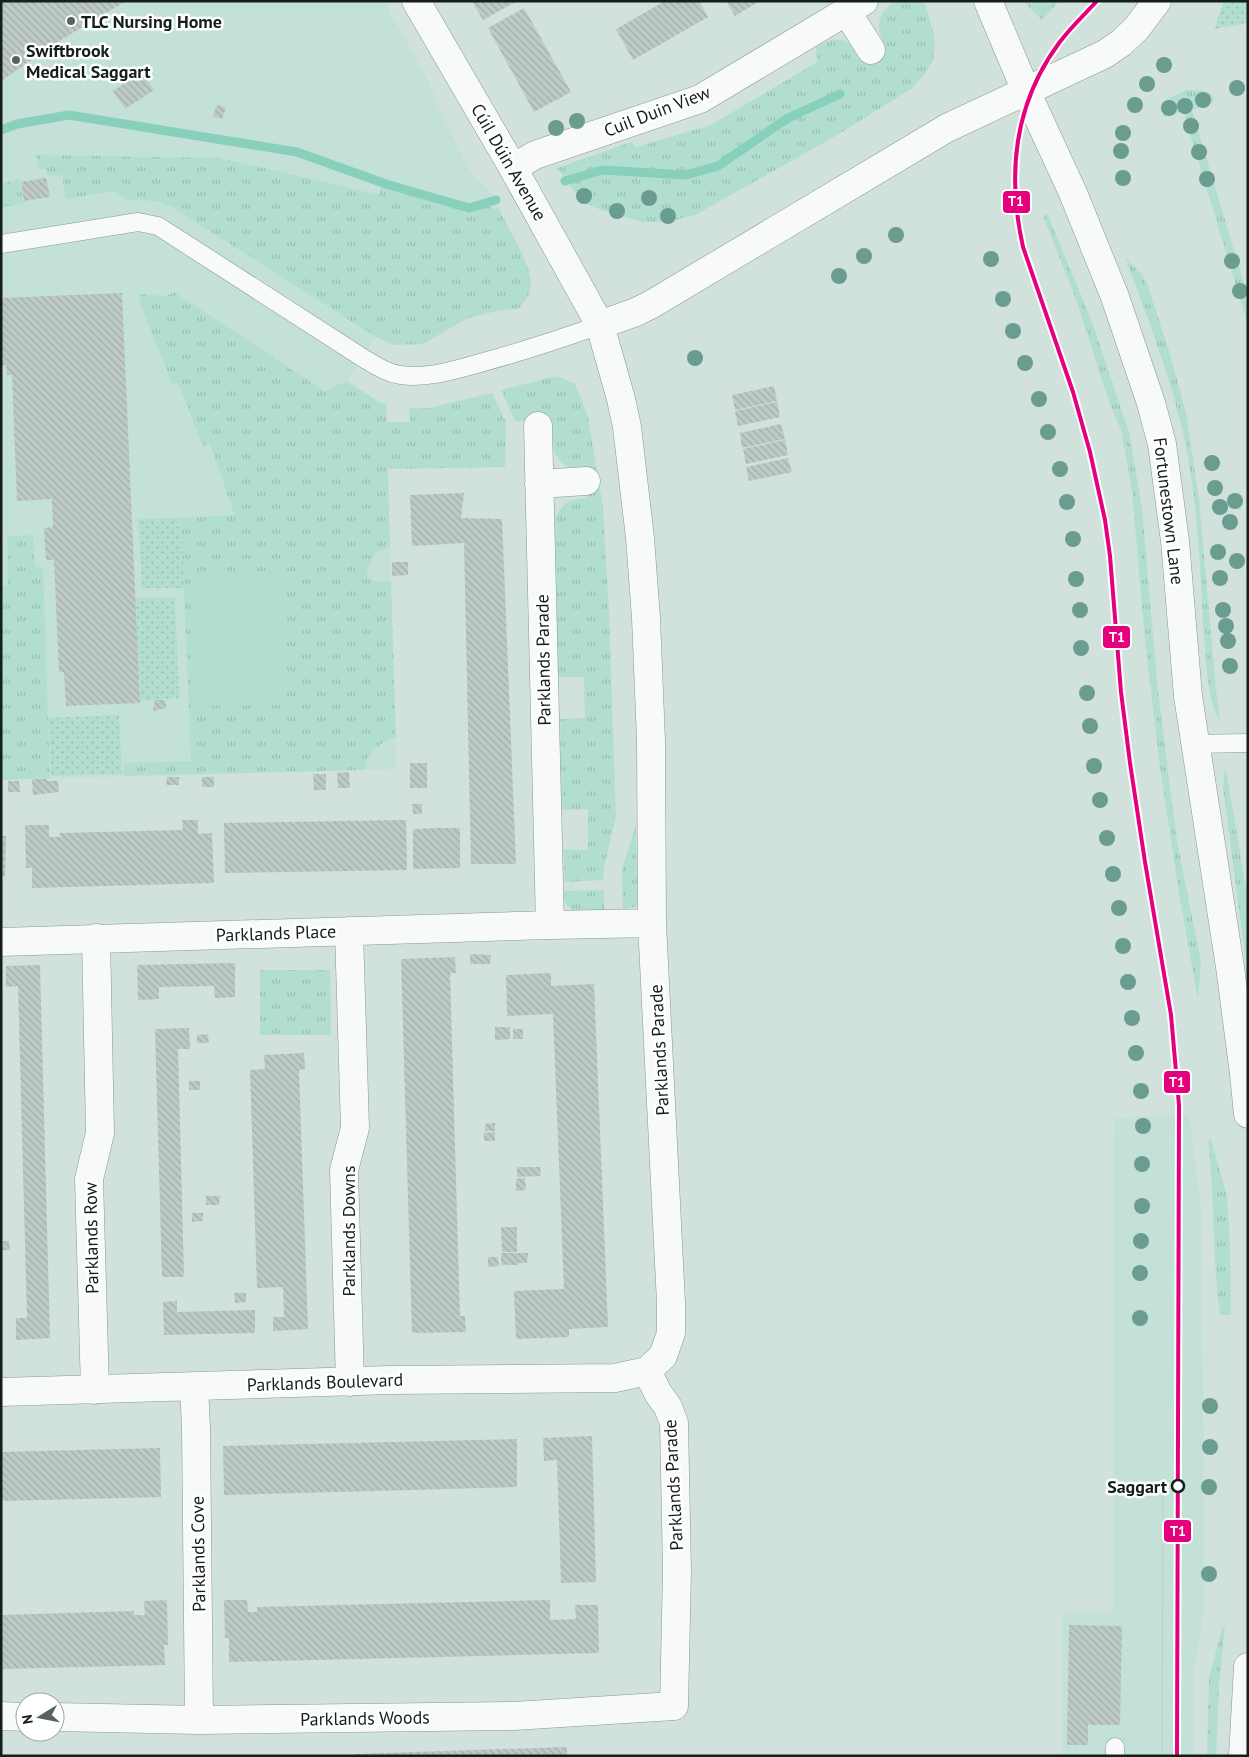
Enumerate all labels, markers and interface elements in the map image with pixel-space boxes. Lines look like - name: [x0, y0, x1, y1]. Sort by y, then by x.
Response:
- place label: TLC Nursing Home: [81, 10, 222, 33]
- marker: TLC Nursing Home: [65, 15, 77, 27]
- place label: Swiftbrook Medical Saggart: [26, 39, 151, 83]
- marker: Swiftbrook Medical Saggart: [10, 54, 22, 66]
- street label: Cuil Duin View: [601, 80, 714, 142]
- street label: Cúil Dúin Avenue: [466, 99, 552, 225]
- line badge: T1: [1002, 190, 1031, 214]
- text: T1: [1008, 192, 1024, 210]
- street label: Fortunestown Lane: [1149, 436, 1189, 586]
- street label: Parklands Parade: [530, 594, 556, 726]
- line badge: T1: [1102, 625, 1131, 649]
- text: T1: [1109, 628, 1125, 646]
- street label: Parklands Place: [215, 919, 337, 947]
- street label: Parklands Parade: [644, 984, 674, 1116]
- line badge: T1: [1163, 1070, 1191, 1094]
- text: T1: [1169, 1073, 1185, 1091]
- street label: Parklands Downs: [337, 1165, 360, 1297]
- street label: Parklands Row: [79, 1181, 103, 1294]
- street label: Parklands Boulevard: [246, 1368, 404, 1396]
- street label: Parklands Parade: [658, 1419, 688, 1551]
- place label: Saggart: [1107, 1475, 1168, 1498]
- marker: Saggart: [1171, 1479, 1185, 1493]
- street label: Parklands Cove: [185, 1496, 211, 1612]
- line badge: T1: [1163, 1519, 1192, 1543]
- text: T1: [1170, 1522, 1186, 1540]
- north arrow: [15, 1692, 65, 1742]
- street label: Parklands Woods: [300, 1705, 430, 1731]
- text: N: [18, 1713, 37, 1725]

